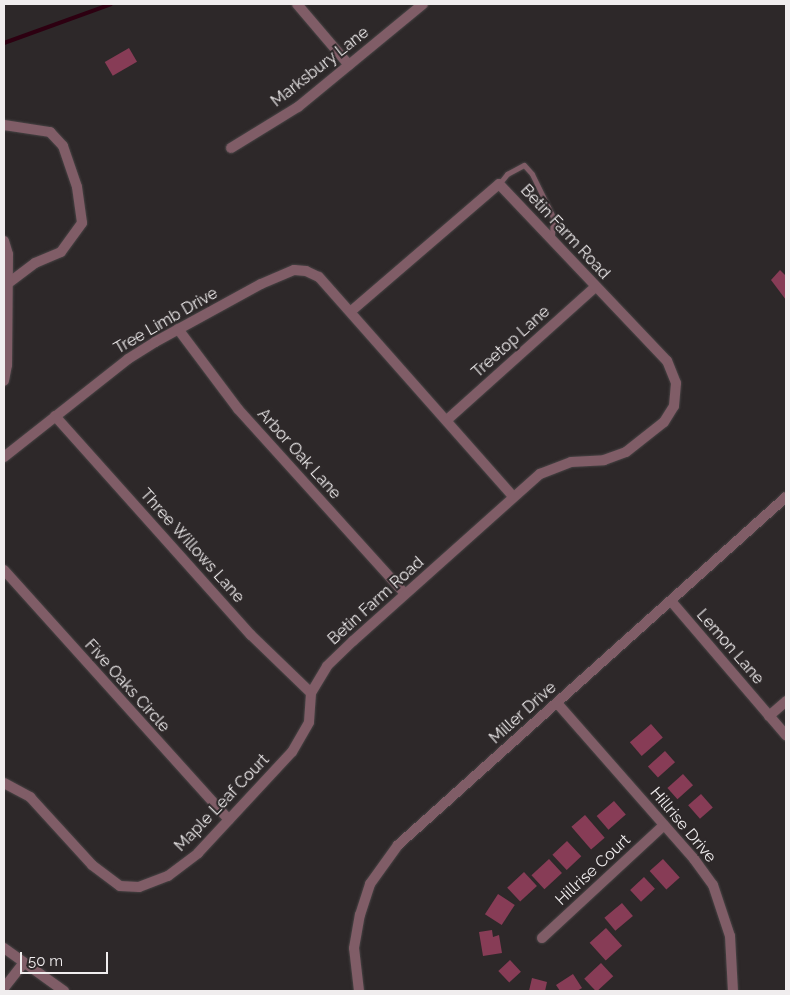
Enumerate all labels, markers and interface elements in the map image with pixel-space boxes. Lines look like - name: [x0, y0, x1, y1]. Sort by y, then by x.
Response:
- street label: Marksbury Lane: [267, 23, 373, 111]
- street label: Betin Farm Road: [516, 181, 614, 283]
- street label: Tree Limb Drive: [111, 284, 221, 358]
- street label: Treetop Lane: [468, 302, 554, 382]
- street label: Arbor Oak Lane: [253, 405, 345, 503]
- street label: Three Willows Lane: [136, 485, 248, 607]
- street label: Betin Farm Road: [324, 553, 428, 649]
- street label: Lemon Lane: [692, 606, 768, 688]
- street label: Five Oaks Circle: [80, 636, 174, 736]
- street label: Miller Drive: [486, 678, 560, 748]
- street label: Maple Leaf Court: [171, 750, 273, 856]
- street label: Hillrise Drive: [646, 783, 720, 867]
- street label: Hillrise Court: [552, 830, 634, 910]
- scale bar: [22, 942, 110, 974]
- text: 50 m: [28, 952, 63, 970]

